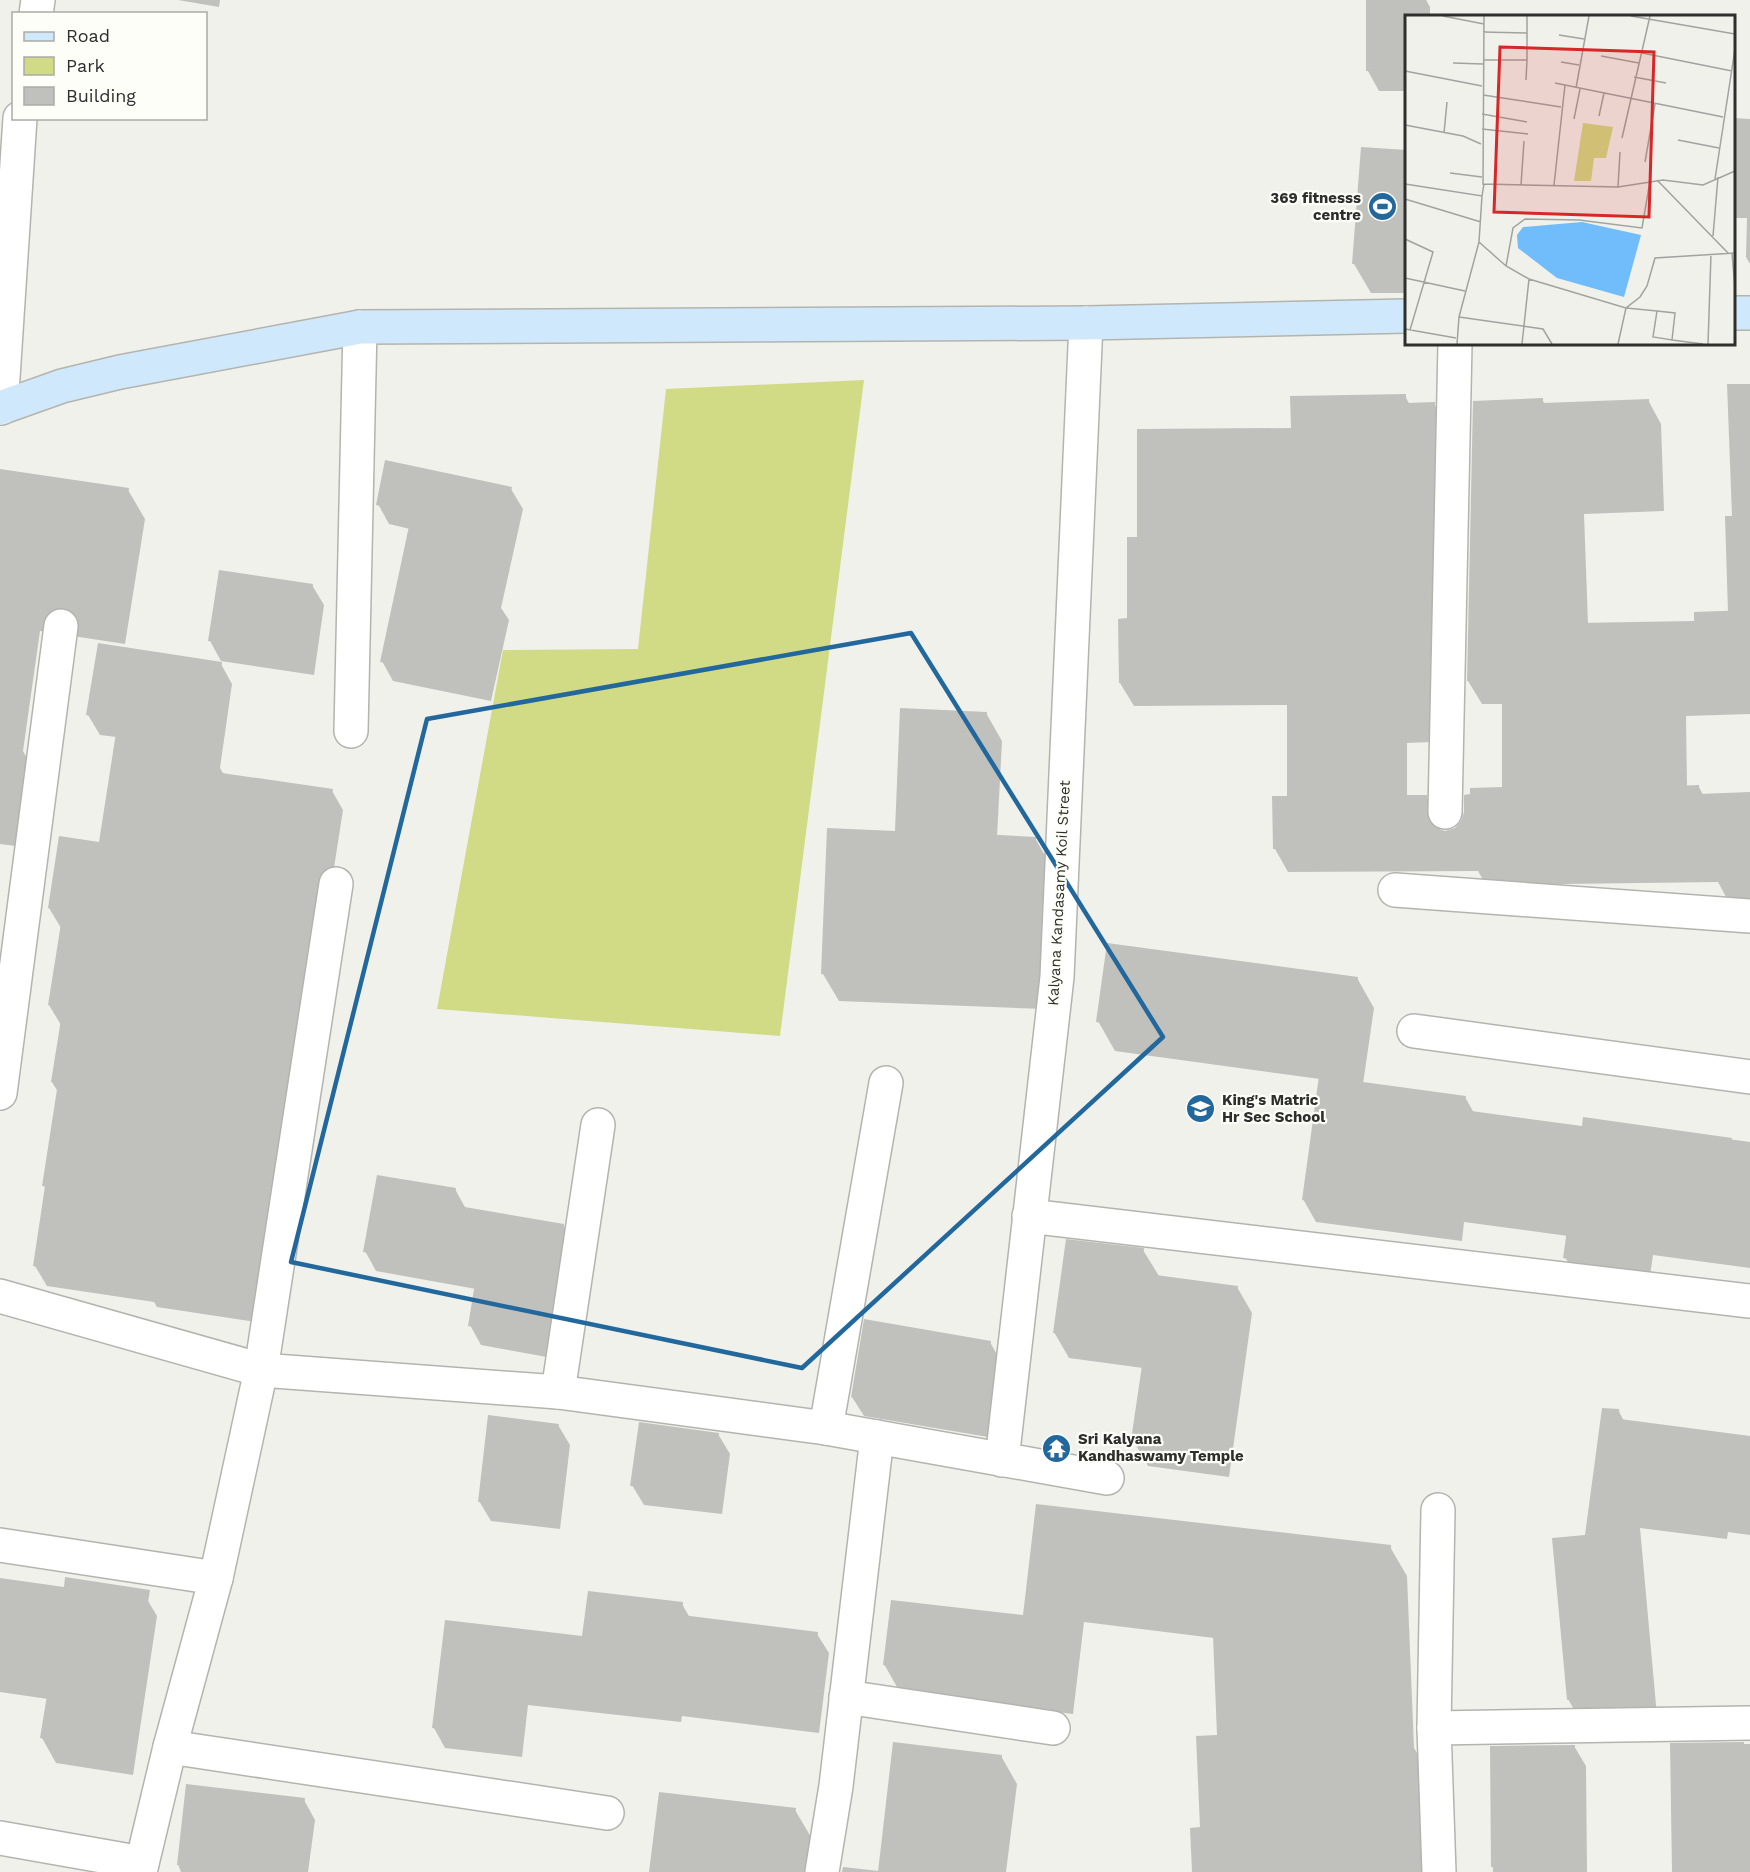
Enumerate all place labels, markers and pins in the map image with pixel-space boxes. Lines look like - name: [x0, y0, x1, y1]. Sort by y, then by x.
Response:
- place label: 369 fitnesss centre: [1270, 189, 1361, 224]
- sports icon: 369 fitnesss centre: [1366, 191, 1398, 223]
- place label: King's Matric Hr Sec School: [1222, 1091, 1325, 1126]
- school or university icon: King's Matric Hr Sec School: [1185, 1093, 1217, 1125]
- place label: Sri Kalyana Kandhaswamy Temple: [1078, 1430, 1244, 1465]
- temple icon: Sri Kalyana Kandhaswamy Temple: [1041, 1432, 1073, 1464]

